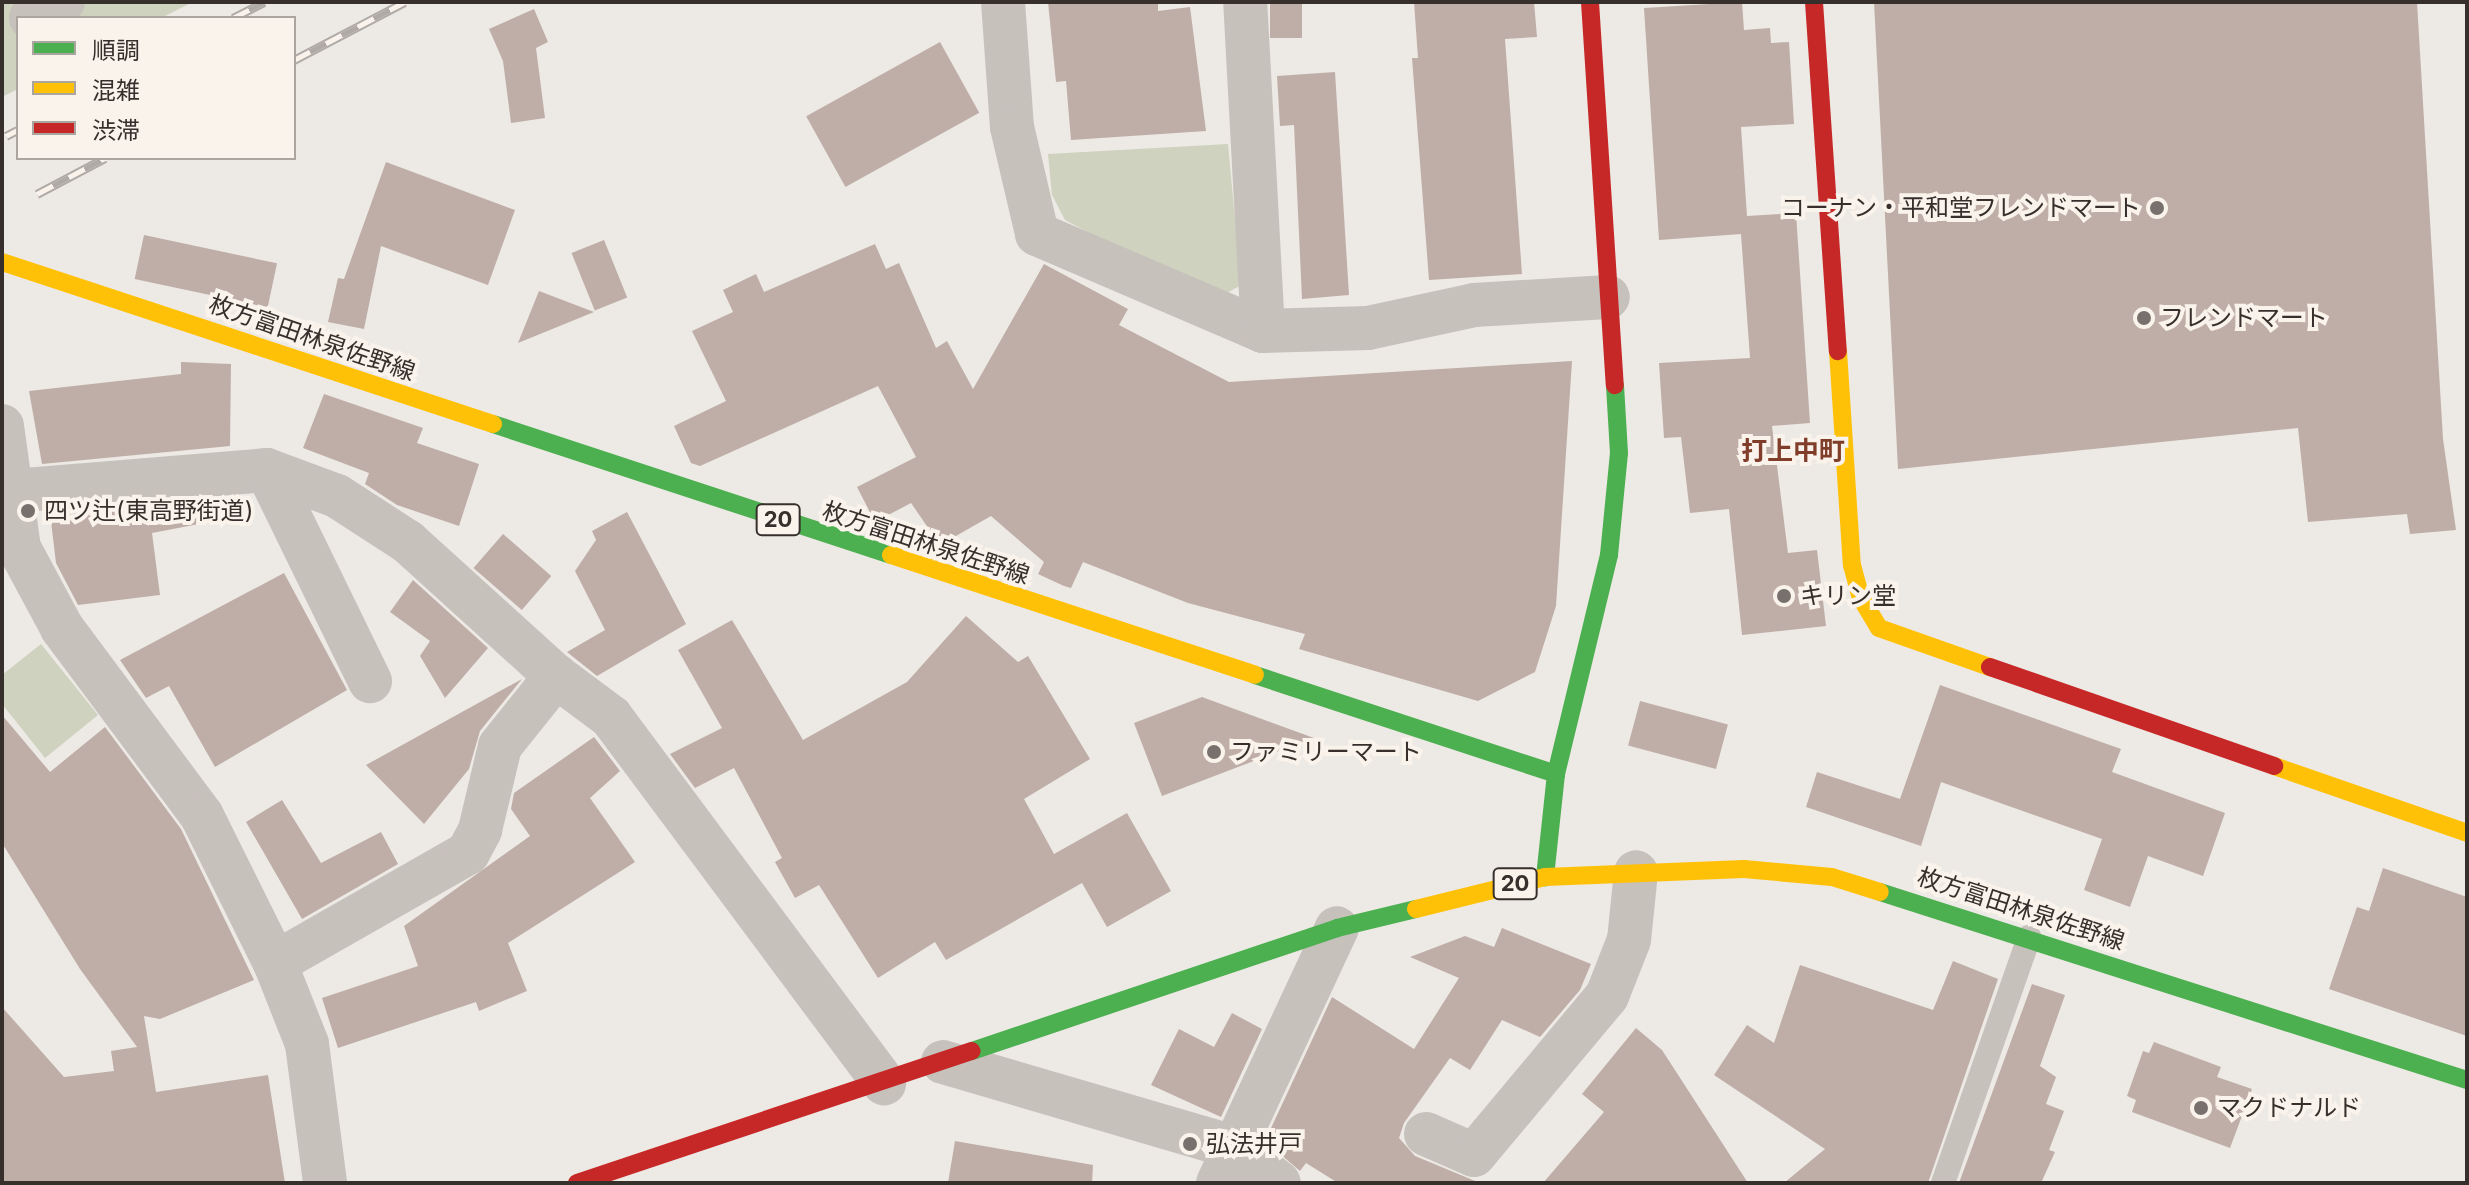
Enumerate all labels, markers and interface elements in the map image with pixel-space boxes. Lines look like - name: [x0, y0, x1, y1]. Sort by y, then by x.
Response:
- legend: [16, 16, 296, 160]
- text: 順調: [92, 36, 140, 65]
- text: 混雑: [92, 76, 140, 105]
- text: 渋滞: [92, 116, 140, 145]
- place label: コーナン・平和堂フレンドマート: [1781, 194, 2141, 222]
- marker: コーナン・平和堂フレンドマート: [2148, 199, 2166, 217]
- street label: 枚方富田林泉佐野線: [205, 289, 419, 387]
- place label: フレンドマート: [2160, 304, 2328, 332]
- marker: フレンドマート: [2135, 309, 2153, 327]
- district label: 打上中町: [1741, 435, 1845, 467]
- street label: 枚方富田林泉佐野線: [819, 496, 1033, 590]
- place label: 四ツ辻(東高野街道): [44, 497, 254, 525]
- marker: 四ツ辻(東高野街道): [19, 502, 37, 520]
- road number: 20: [754, 502, 802, 538]
- place label: キリン堂: [1800, 582, 1896, 610]
- marker: キリン堂: [1775, 587, 1793, 605]
- place label: ファミリーマート: [1230, 738, 1422, 766]
- marker: ファミリーマート: [1205, 743, 1223, 761]
- street label: 枚方富田林泉佐野線: [1914, 862, 2128, 956]
- road number: 20: [1491, 866, 1539, 902]
- place label: マクドナルド: [2217, 1094, 2361, 1122]
- marker: マクドナルド: [2192, 1099, 2210, 1117]
- place label: 弘法井戸: [1206, 1130, 1302, 1158]
- marker: 弘法井戸: [1181, 1135, 1199, 1153]

